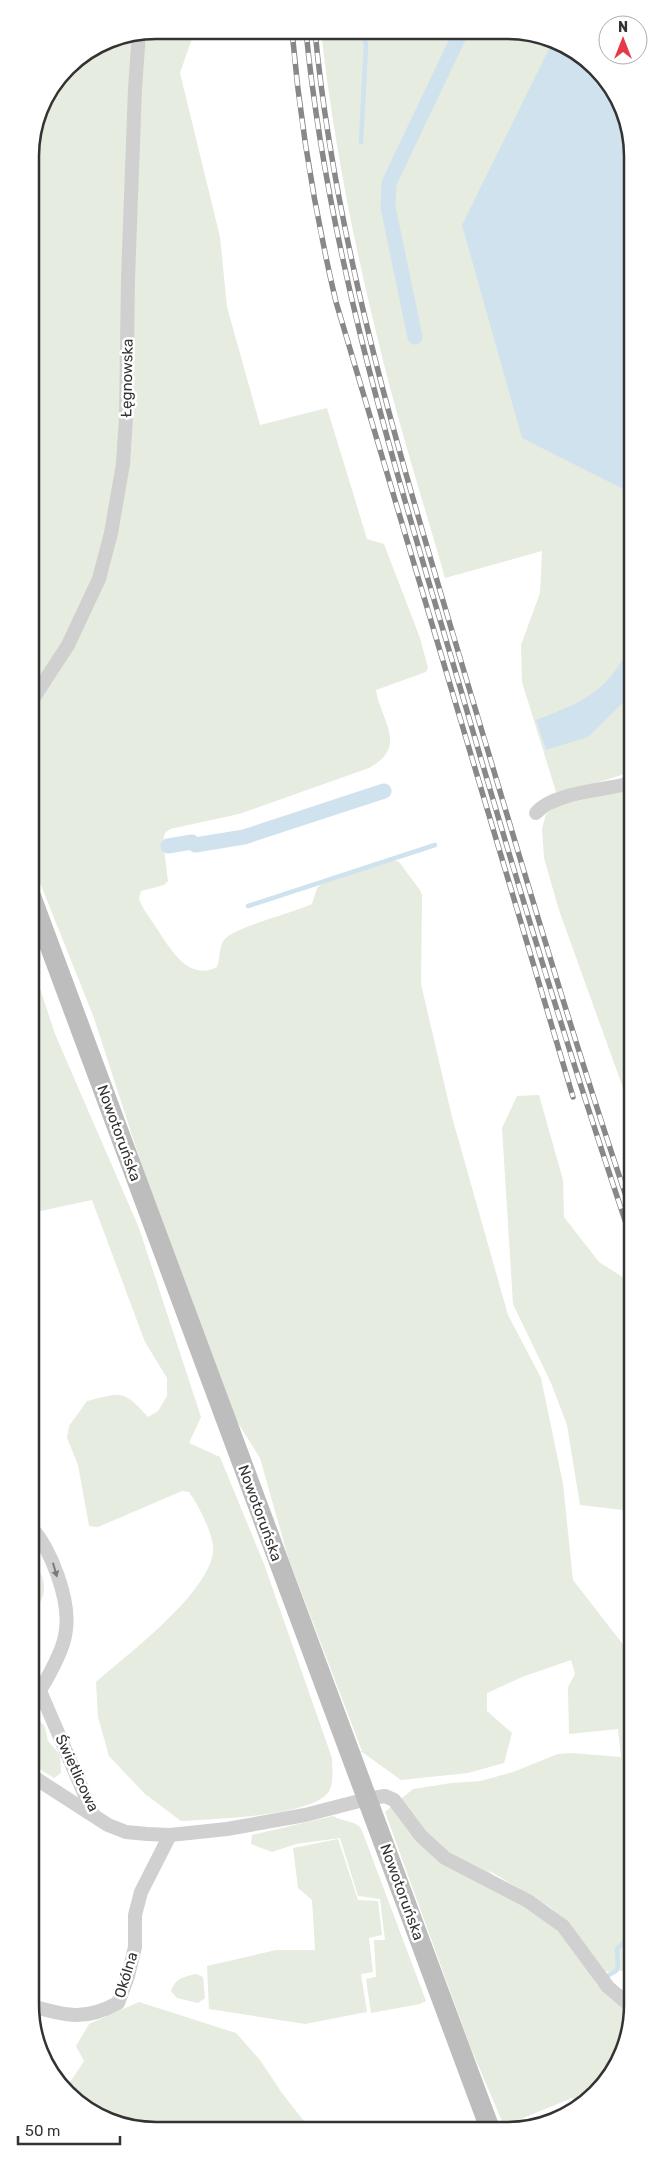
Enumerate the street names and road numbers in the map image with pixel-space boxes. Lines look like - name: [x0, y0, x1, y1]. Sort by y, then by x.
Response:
- street label: Łęgnowska: [117, 339, 137, 417]
- street label: Nowotoruńska: [93, 1082, 145, 1184]
- street label: Nowotoruńska: [234, 1462, 286, 1564]
- street label: Świetlicowa: [51, 1731, 103, 1815]
- street label: Nowotoruńska: [376, 1841, 428, 1943]
- street label: Okólna: [110, 1950, 142, 2000]

